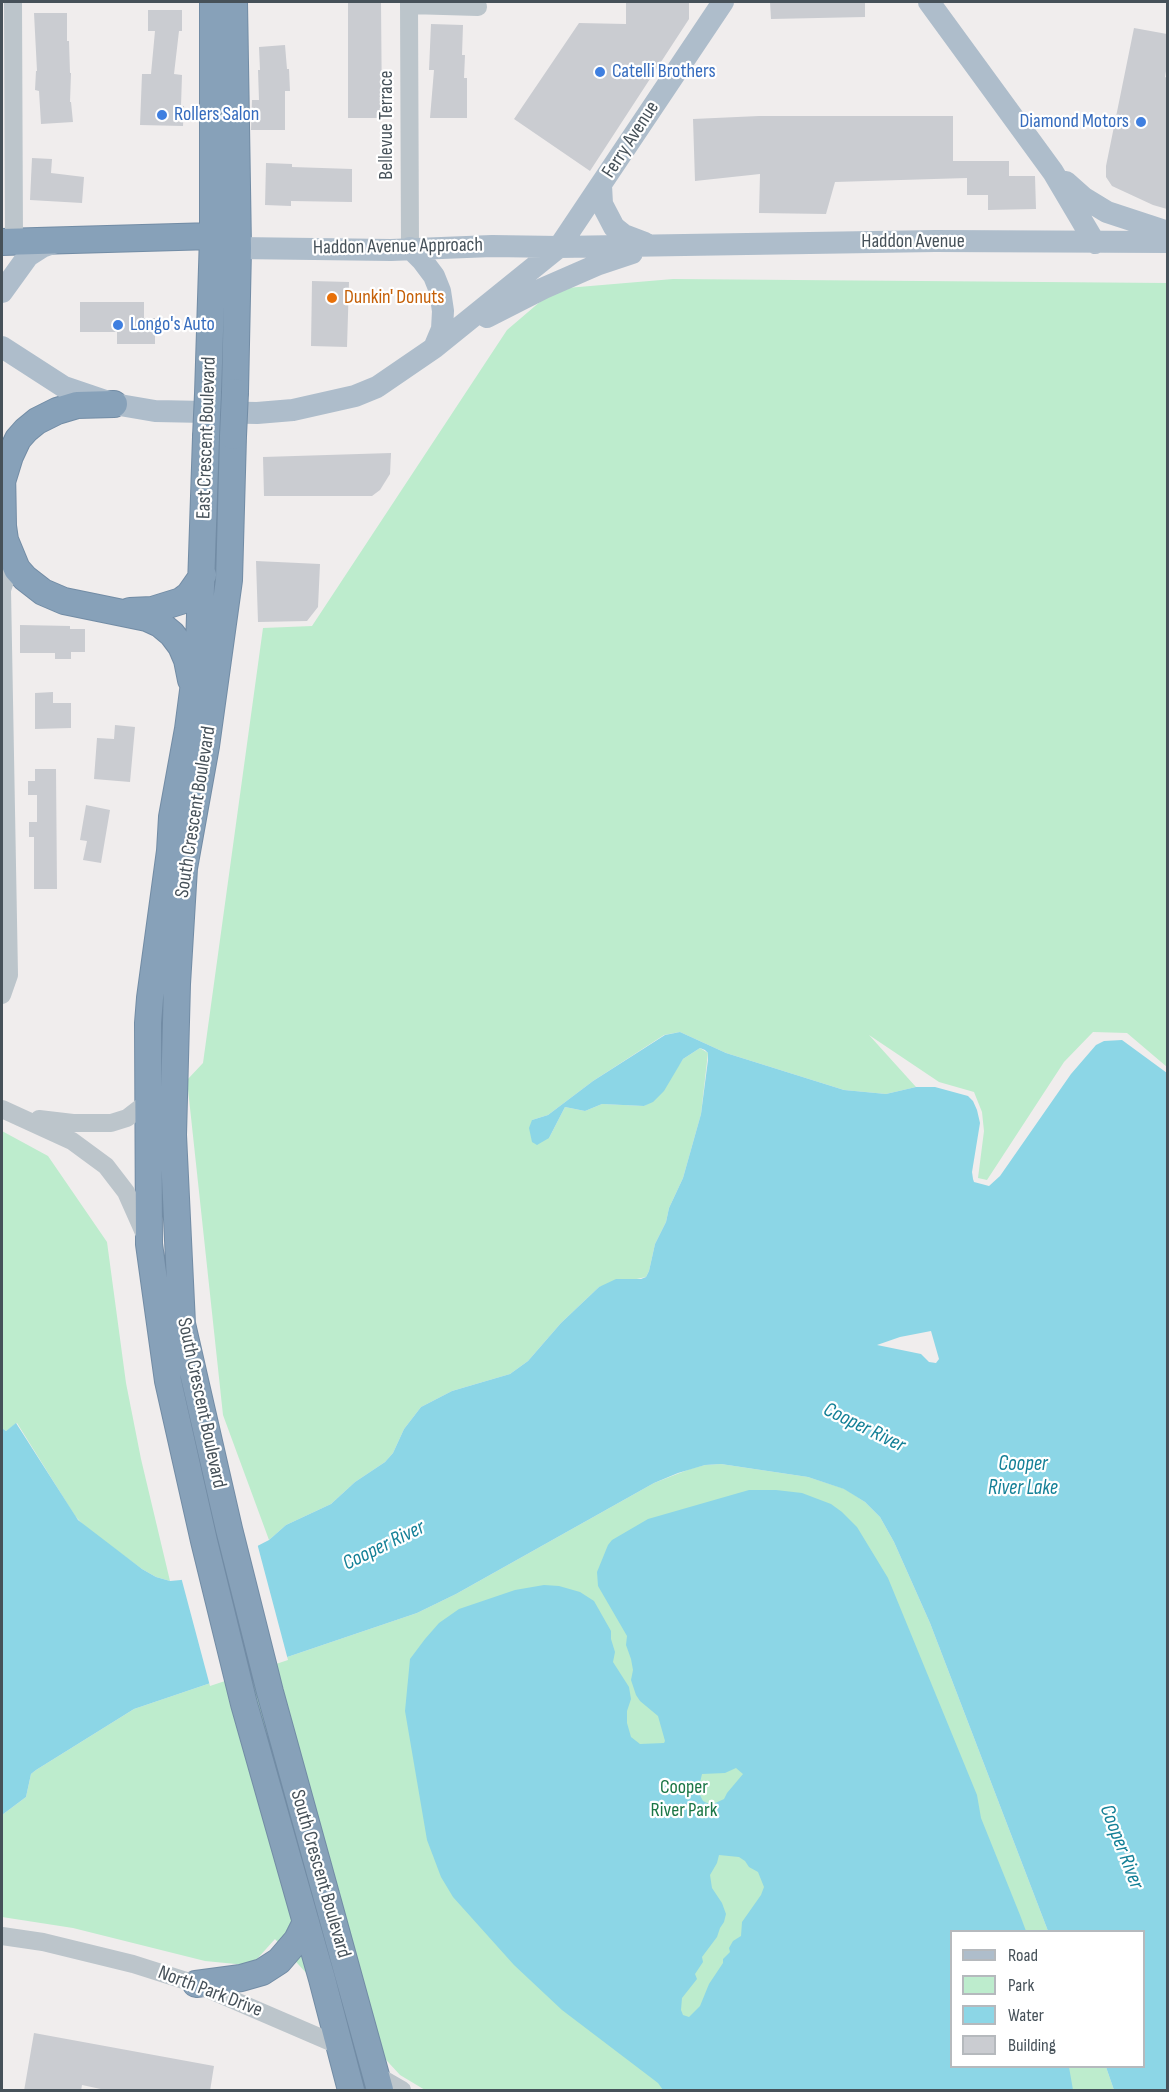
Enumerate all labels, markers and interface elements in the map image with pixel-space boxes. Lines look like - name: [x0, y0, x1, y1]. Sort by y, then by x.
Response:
- place label: Catelli Brothers: [612, 60, 716, 84]
- marker: Catelli Brothers: [593, 65, 607, 79]
- street label: Bellevue Terrace: [375, 70, 399, 180]
- street label: Ferry Avenue: [597, 97, 665, 183]
- place label: Rollers Salon: [174, 103, 259, 127]
- marker: Rollers Salon: [155, 108, 169, 122]
- place label: Diamond Motors: [1019, 110, 1129, 134]
- marker: Diamond Motors: [1134, 115, 1148, 129]
- street label: Haddon Avenue: [861, 230, 965, 254]
- street label: Haddon Avenue Approach: [313, 234, 483, 260]
- place label: Dunkin' Donuts: [344, 286, 444, 310]
- marker: Dunkin' Donuts: [325, 291, 339, 305]
- place label: Longo's Auto: [130, 313, 215, 337]
- marker: Longo's Auto: [111, 318, 125, 332]
- street label: East Crescent Boulevard: [192, 356, 222, 520]
- street label: South Crescent Boulevard: [171, 725, 221, 899]
- street label: South Crescent Boulevard: [171, 1316, 231, 1490]
- water label: Cooper River: [819, 1397, 909, 1459]
- water label: Cooper River Lake: [988, 1452, 1058, 1502]
- water label: Cooper River: [339, 1515, 429, 1577]
- park label: Cooper River Park: [651, 1776, 717, 1823]
- street label: South Crescent Boulevard: [285, 1787, 355, 1961]
- water label: Cooper River: [1093, 1801, 1149, 1893]
- legend: [950, 1930, 1145, 2068]
- text: Road: [1008, 1945, 1038, 1966]
- street label: North Park Drive: [155, 1961, 265, 2023]
- text: Park: [1008, 1975, 1034, 1996]
- text: Water: [1008, 2005, 1044, 2026]
- text: Building: [1008, 2035, 1056, 2056]

